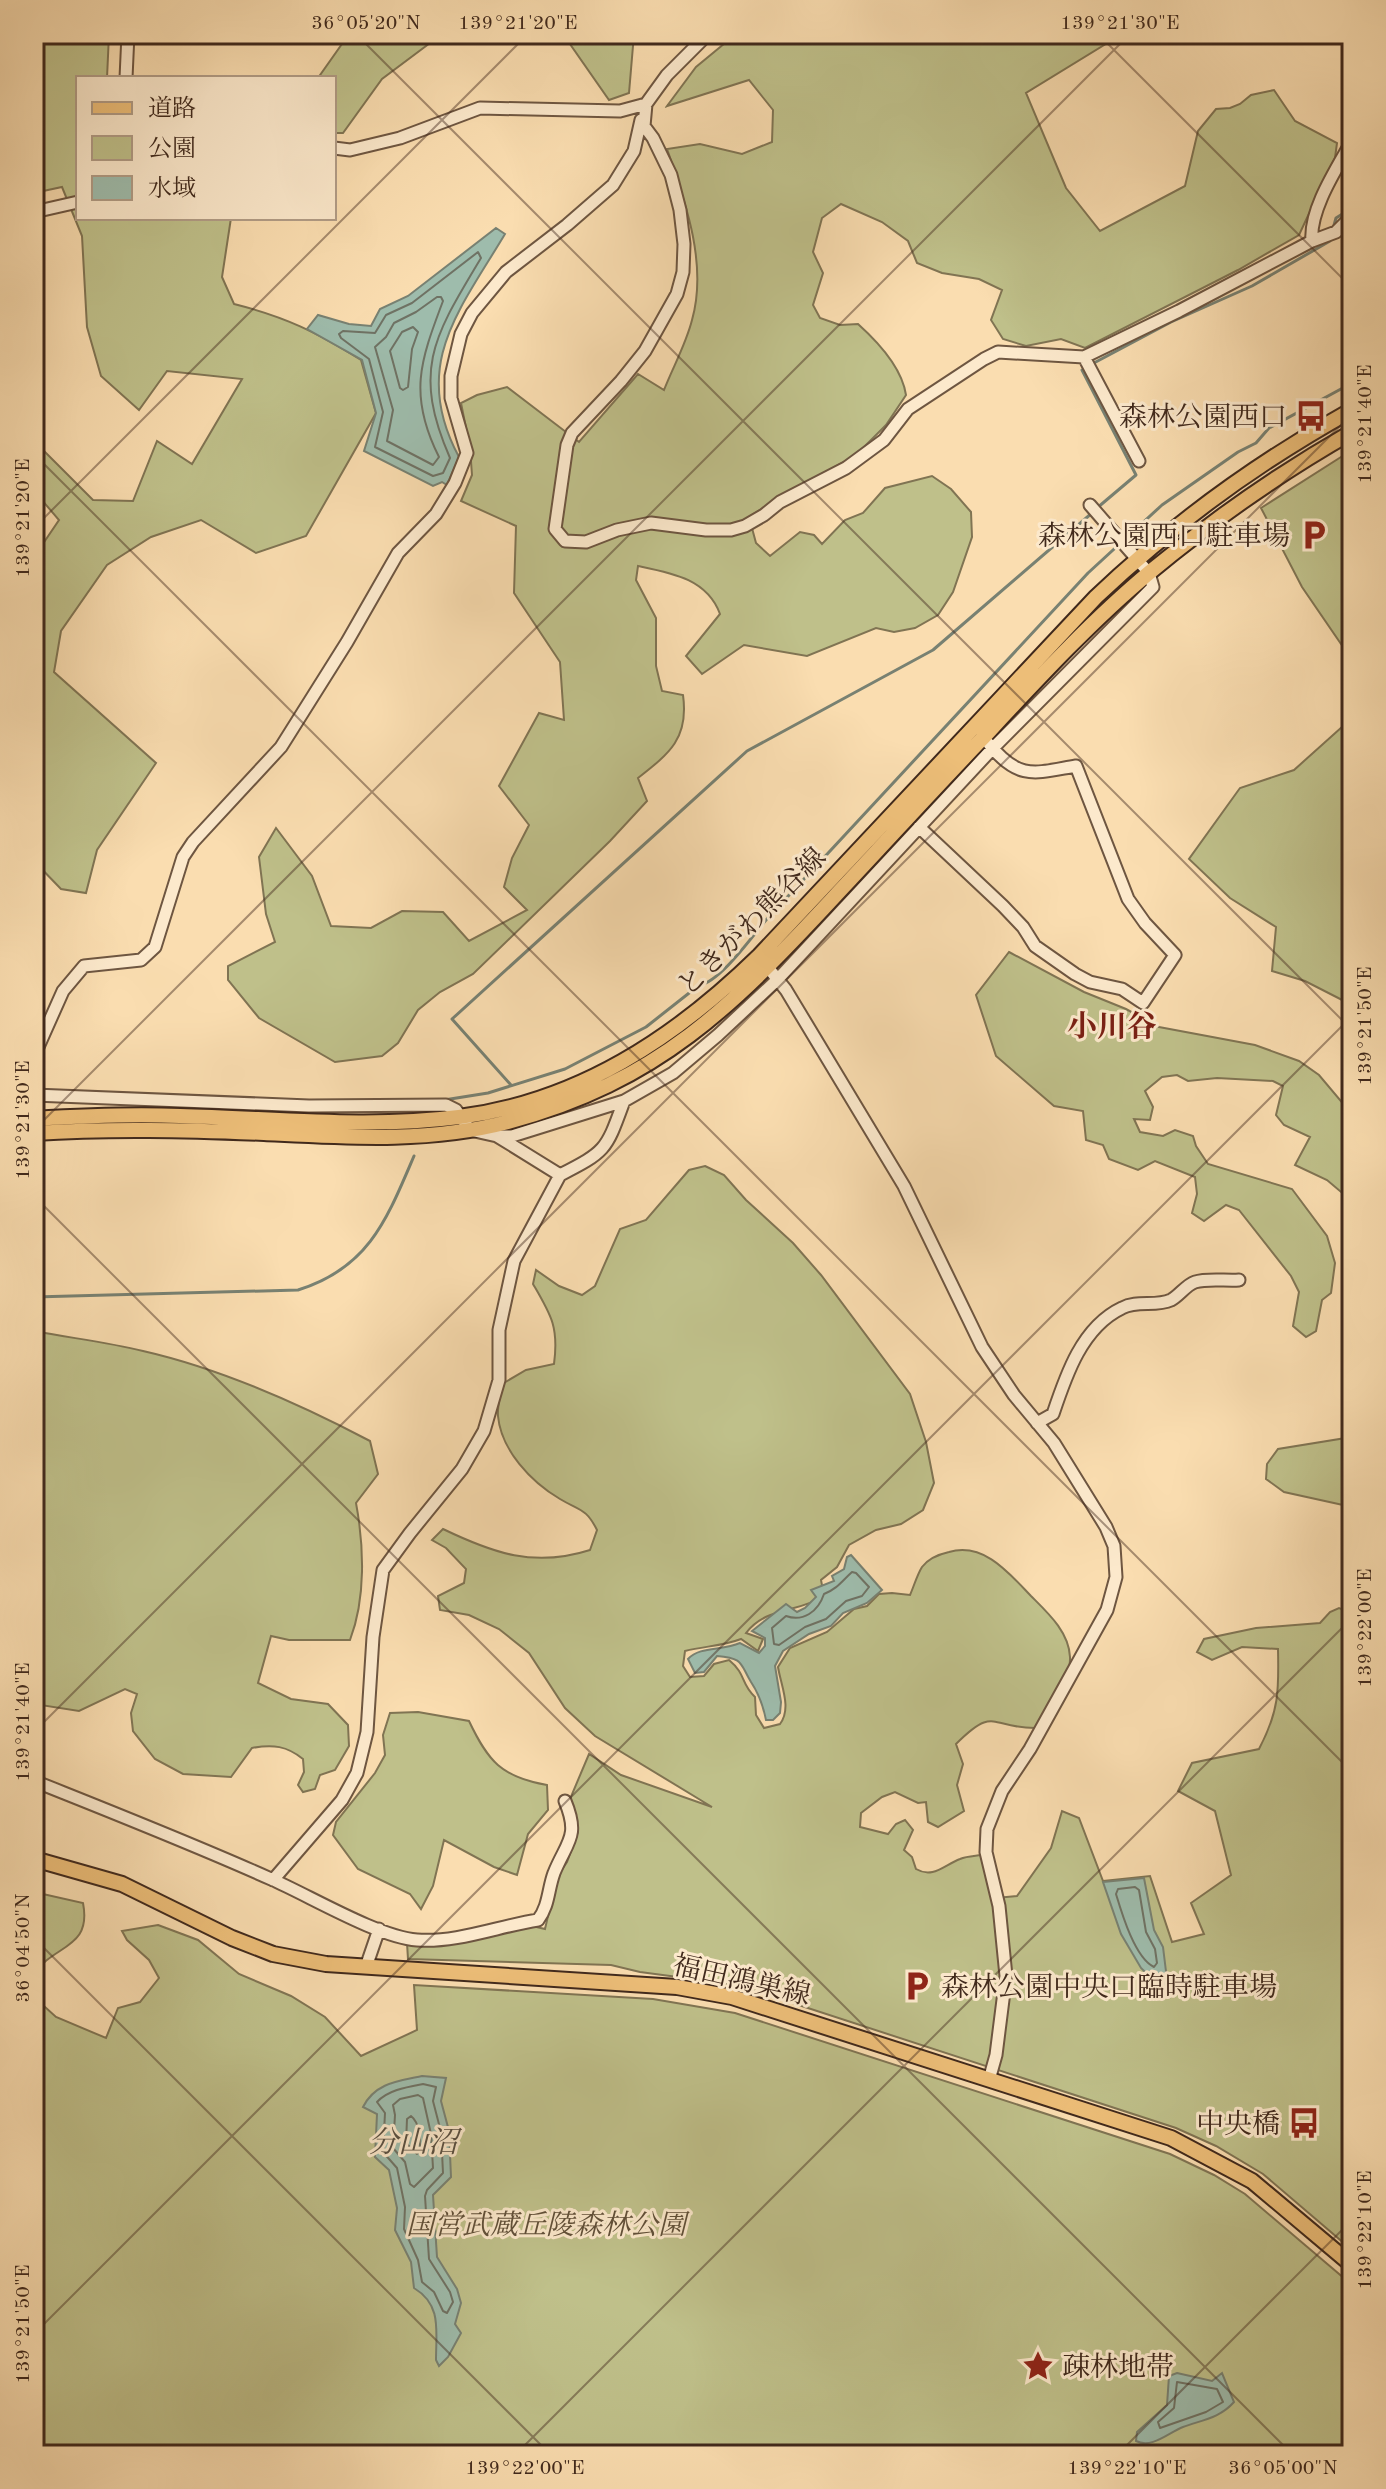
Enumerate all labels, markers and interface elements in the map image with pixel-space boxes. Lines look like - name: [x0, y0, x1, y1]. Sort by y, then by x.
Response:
- text: 36°05'20"N: [311, 14, 421, 34]
- text: 139°21'20"E: [458, 14, 578, 34]
- text: 139°21'30"E: [1060, 14, 1180, 34]
- legend: [76, 76, 336, 220]
- text: 道路: [148, 95, 196, 122]
- text: 公園: [148, 136, 196, 162]
- text: 水域: [148, 175, 196, 202]
- text: 139°21'40"E: [1356, 364, 1376, 484]
- bus stop icon: 森林公園西口: [1294, 399, 1328, 433]
- place label: 森林公園西口: [1119, 402, 1287, 433]
- text: 139°21'20"E: [14, 458, 34, 578]
- parking icon: 森林公園西口駐車場: [1297, 518, 1331, 552]
- place label: 森林公園西口駐車場: [1038, 521, 1290, 552]
- street label: ときがわ熊谷線: [672, 842, 832, 1002]
- text: 139°21'50"E: [1356, 966, 1376, 1086]
- district label: 小川谷: [1067, 1010, 1157, 1043]
- text: 139°21'30"E: [14, 1060, 34, 1180]
- text: 139°22'00"E: [1356, 1568, 1376, 1688]
- text: 139°21'40"E: [14, 1662, 34, 1782]
- text: 36°04'50"N: [14, 1893, 34, 2003]
- street label: 福田鴻巣線: [670, 1950, 813, 2011]
- parking icon: 森林公園中央口臨時駐車場: [900, 1969, 934, 2003]
- place label: 森林公園中央口臨時駐車場: [941, 1972, 1277, 2003]
- bus stop icon: 中央橋: [1287, 2106, 1321, 2140]
- place label: 中央橋: [1196, 2109, 1280, 2140]
- water label: 分山沼: [368, 2126, 463, 2159]
- text: 139°22'10"E: [1356, 2170, 1376, 2290]
- park label: 国営武蔵丘陵森林公園: [406, 2210, 690, 2241]
- text: 139°21'50"E: [14, 2264, 34, 2384]
- place icon: 疎林地帯: [1021, 2349, 1055, 2383]
- place label: 疎林地帯: [1062, 2352, 1174, 2383]
- text: 139°22'00"E: [465, 2459, 585, 2479]
- text: 139°22'10"E: [1067, 2459, 1187, 2479]
- text: 36°05'00"N: [1228, 2459, 1338, 2479]

